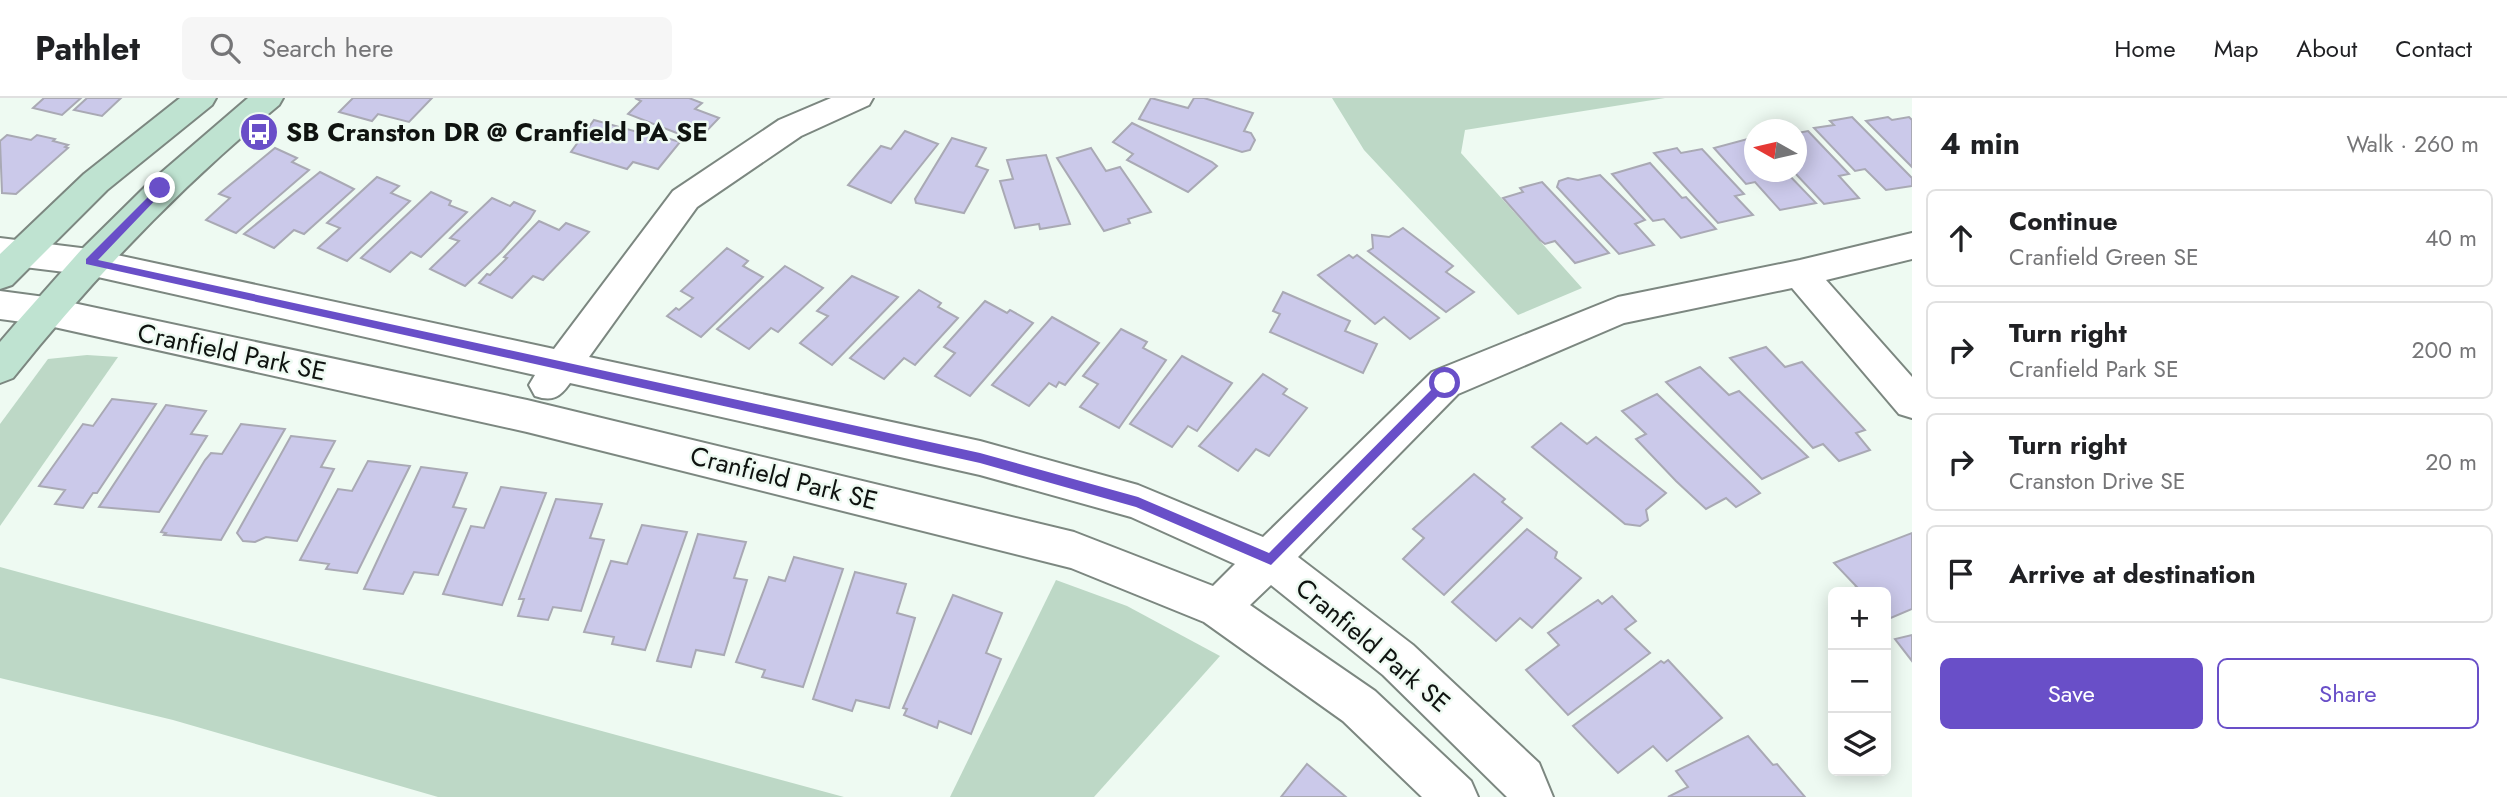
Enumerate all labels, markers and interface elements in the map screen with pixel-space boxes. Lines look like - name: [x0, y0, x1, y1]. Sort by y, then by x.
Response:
- search box: [182, 17, 672, 80]
- text: Pathlet: [35, 25, 140, 72]
- icon: search: [206, 29, 244, 67]
- text: Search here: [262, 29, 393, 67]
- text: Home: [2114, 31, 2176, 66]
- text: Map: [2214, 31, 2258, 66]
- text: About: [2296, 31, 2357, 66]
- text: Contact: [2395, 31, 2472, 66]
- bus stop icon: SB Cranston DR @ Cranfield PA SE: [238, 111, 280, 153]
- place label: SB Cranston DR @ Cranfield PA SE: [286, 113, 708, 151]
- north arrow: [1744, 119, 1807, 182]
- text: 4 min: [1940, 122, 2020, 165]
- text: Walk · 260 m: [2346, 127, 2479, 161]
- route end: [144, 172, 175, 203]
- text: Continue: [2009, 202, 2118, 240]
- icon: ahead: [1942, 219, 1980, 257]
- text: 40 m: [2425, 221, 2477, 255]
- text: Cranfield Green SE: [2009, 240, 2199, 274]
- street label: Cranfield Park SE: [134, 313, 330, 391]
- text: Turn right: [2009, 314, 2127, 352]
- icon: right: [1942, 331, 1980, 369]
- text: 200 m: [2411, 333, 2477, 367]
- text: Cranfield Park SE: [2009, 352, 2179, 386]
- route start: [1429, 367, 1460, 398]
- text: Turn right: [2009, 426, 2127, 464]
- street label: Cranfield Park SE: [686, 436, 882, 520]
- icon: right: [1942, 443, 1980, 481]
- text: 20 m: [2425, 445, 2477, 479]
- text: Cranston Drive SE: [2009, 464, 2185, 498]
- icon: arrive: [1942, 555, 1980, 593]
- text: Arrive at destination: [2009, 555, 2256, 593]
- street label: Cranfield Park SE: [1287, 569, 1459, 721]
- map controls: [1828, 587, 1891, 776]
- button: +: [1828, 587, 1891, 650]
- button: −: [1828, 650, 1891, 713]
- button: Save: [1940, 658, 2203, 729]
- button: Share: [2217, 658, 2479, 729]
- button: layers: [1828, 713, 1891, 776]

